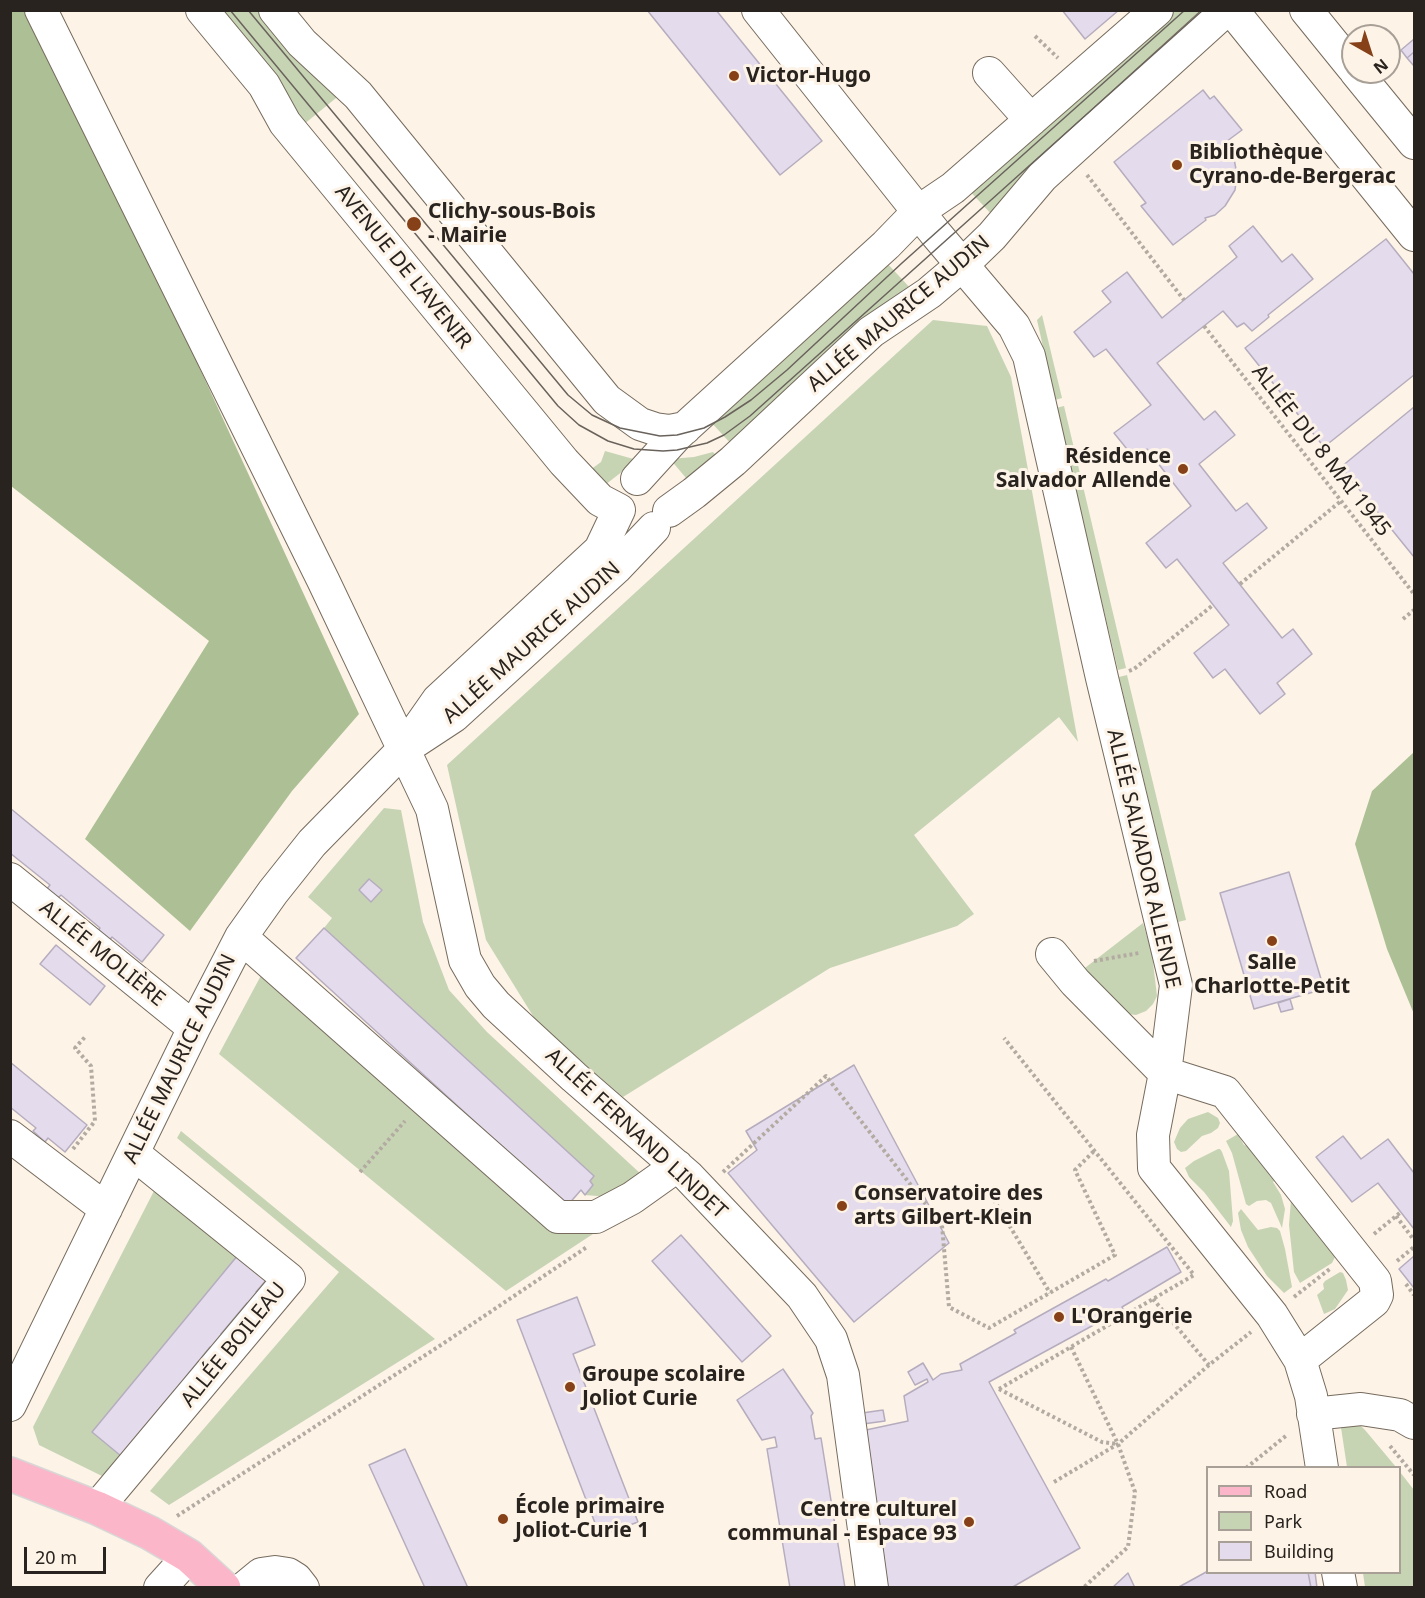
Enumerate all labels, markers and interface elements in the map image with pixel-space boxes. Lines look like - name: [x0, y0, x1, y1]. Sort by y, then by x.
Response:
- north arrow: [1341, 24, 1401, 84]
- text: N: [1369, 54, 1393, 79]
- place label: Victor-Hugo: [746, 63, 871, 89]
- marker: Victor-Hugo: [727, 69, 741, 83]
- place label: Bibliothèque Cyrano-de-Bergerac: [1189, 140, 1396, 190]
- marker: Bibliothèque Cyrano-de-Bergerac: [1170, 158, 1184, 172]
- street label: AVENUE DE L'AVENIR: [329, 180, 477, 354]
- place label: Clichy-sous-Bois - Mairie: [428, 199, 596, 249]
- marker: Clichy-sous-Bois - Mairie: [405, 215, 423, 233]
- street label: ALLÉE MAURICE AUDIN: [803, 230, 995, 398]
- street label: ALLÉE DU 8 MAI 1945: [1246, 360, 1396, 542]
- place label: Résidence Salvador Allende: [996, 444, 1171, 494]
- marker: Résidence Salvador Allende: [1176, 462, 1190, 476]
- street label: ALLÉE MAURICE AUDIN: [438, 557, 626, 729]
- street label: ALLÉE SALVADOR ALLENDE: [1101, 727, 1185, 991]
- street label: ALLÉE MOLIÈRE: [34, 896, 170, 1012]
- marker: Salle Charlotte-Petit: [1265, 934, 1279, 948]
- street label: ALLÉE MAURICE AUDIN: [118, 950, 242, 1168]
- place label: Salle Charlotte-Petit: [1194, 950, 1350, 1000]
- street label: ALLÉE FERNAND LINDET: [540, 1043, 732, 1225]
- place label: Conservatoire des arts Gilbert-Klein: [854, 1181, 1043, 1231]
- marker: Conservatoire des arts Gilbert-Klein: [835, 1199, 849, 1213]
- street label: ALLÉE BOILEAU: [176, 1278, 292, 1412]
- place label: L'Orangerie: [1071, 1304, 1192, 1330]
- marker: L'Orangerie: [1052, 1310, 1066, 1324]
- place label: Groupe scolaire Joliot Curie: [582, 1362, 745, 1412]
- marker: Groupe scolaire Joliot Curie: [563, 1380, 577, 1394]
- legend: [1206, 1466, 1401, 1574]
- text: Road: [1264, 1479, 1307, 1503]
- place label: École primaire Joliot-Curie 1: [515, 1494, 665, 1544]
- place label: Centre culturel communal - Espace 93: [727, 1497, 957, 1547]
- text: Park: [1264, 1509, 1302, 1533]
- marker: École primaire Joliot-Curie 1: [496, 1512, 510, 1526]
- marker: Centre culturel communal - Espace 93: [962, 1515, 976, 1529]
- scale bar: [27, 1535, 110, 1573]
- text: Building: [1264, 1539, 1334, 1563]
- text: 20 m: [35, 1545, 77, 1569]

